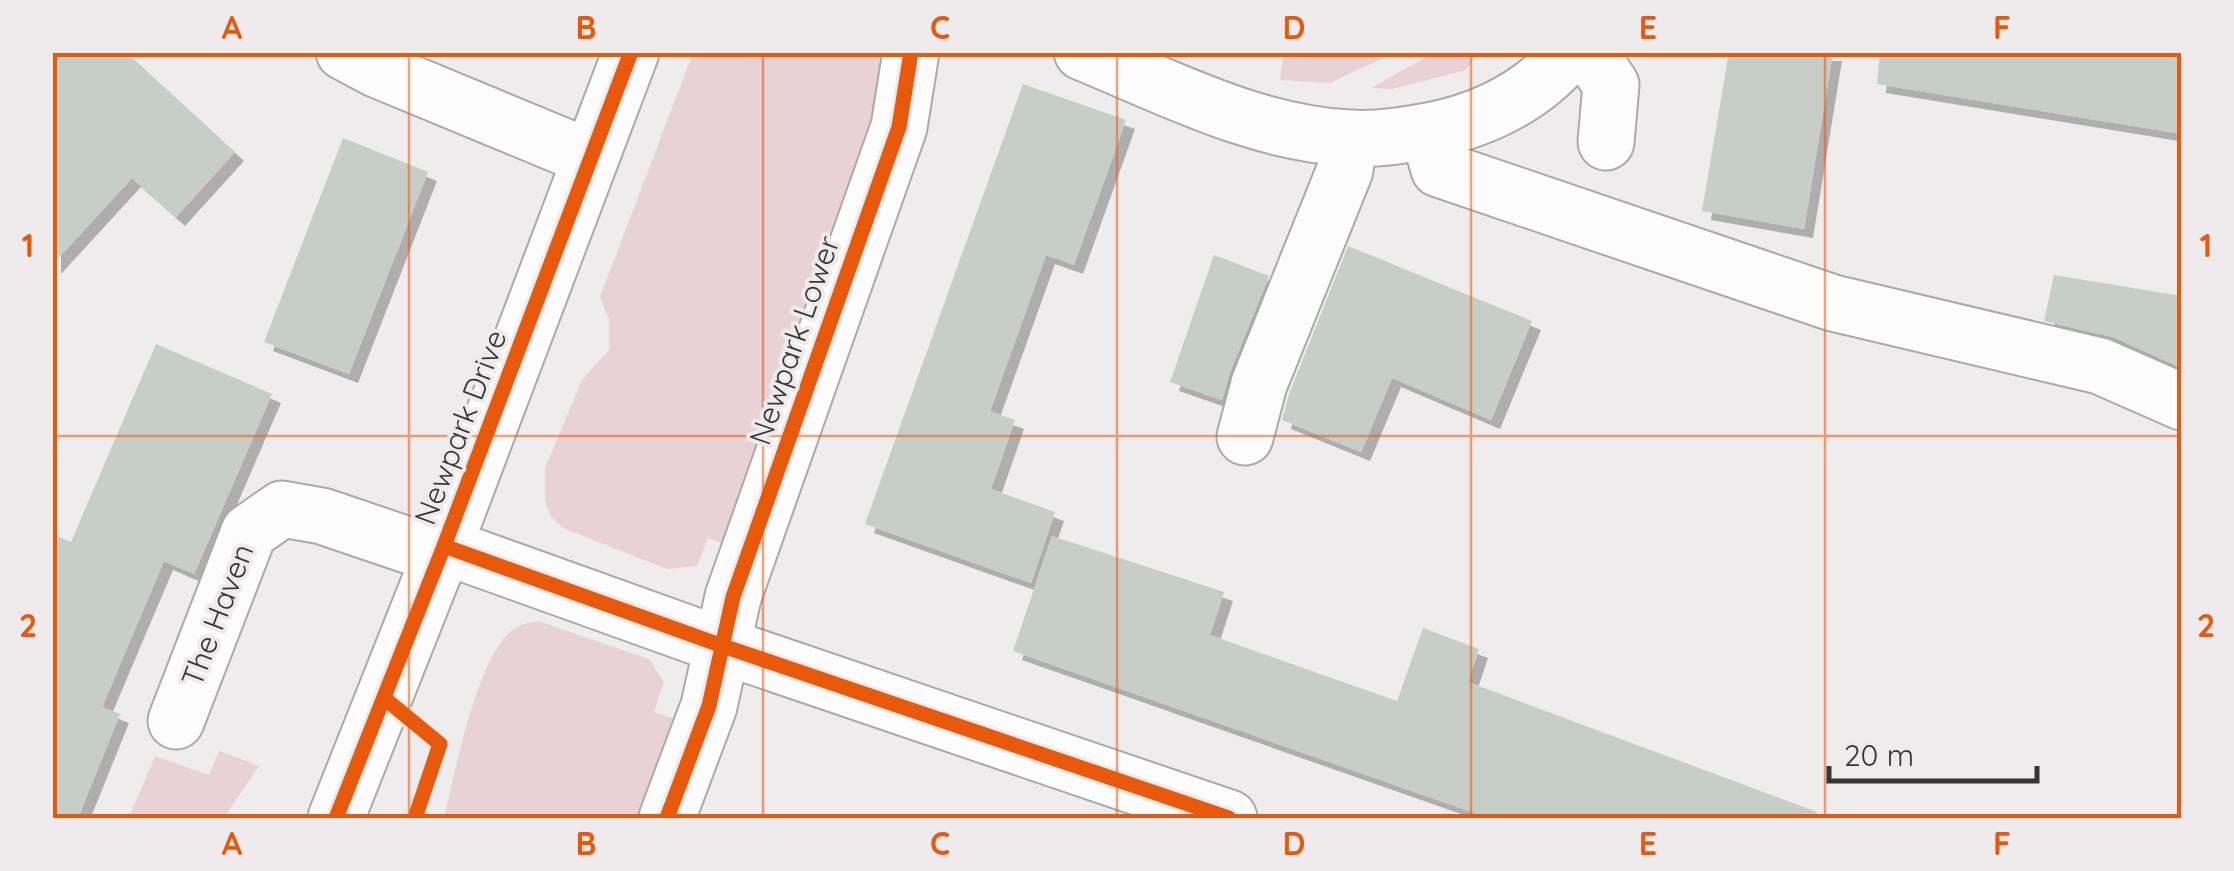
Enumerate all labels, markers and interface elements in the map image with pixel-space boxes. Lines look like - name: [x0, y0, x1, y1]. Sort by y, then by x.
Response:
- text: A: [222, 7, 243, 47]
- text: B: [576, 7, 596, 47]
- text: C: [930, 7, 950, 47]
- text: D: [1283, 7, 1305, 47]
- text: E: [1639, 7, 1657, 47]
- text: F: [1993, 7, 2011, 47]
- text: 1: [22, 225, 34, 265]
- text: 1: [2200, 225, 2212, 265]
- street label: Newpark Lower: [740, 230, 848, 450]
- street label: Newpark Drive: [405, 324, 515, 530]
- street label: The Haven: [172, 538, 262, 692]
- text: 2: [19, 605, 37, 645]
- text: 2: [2197, 605, 2215, 645]
- scale bar: [1829, 721, 2036, 783]
- text: 20 m: [1844, 736, 1914, 774]
- text: A: [222, 823, 243, 863]
- text: B: [576, 823, 596, 863]
- text: C: [930, 823, 950, 863]
- text: D: [1283, 823, 1305, 863]
- text: E: [1639, 823, 1657, 863]
- text: F: [1993, 823, 2011, 863]

